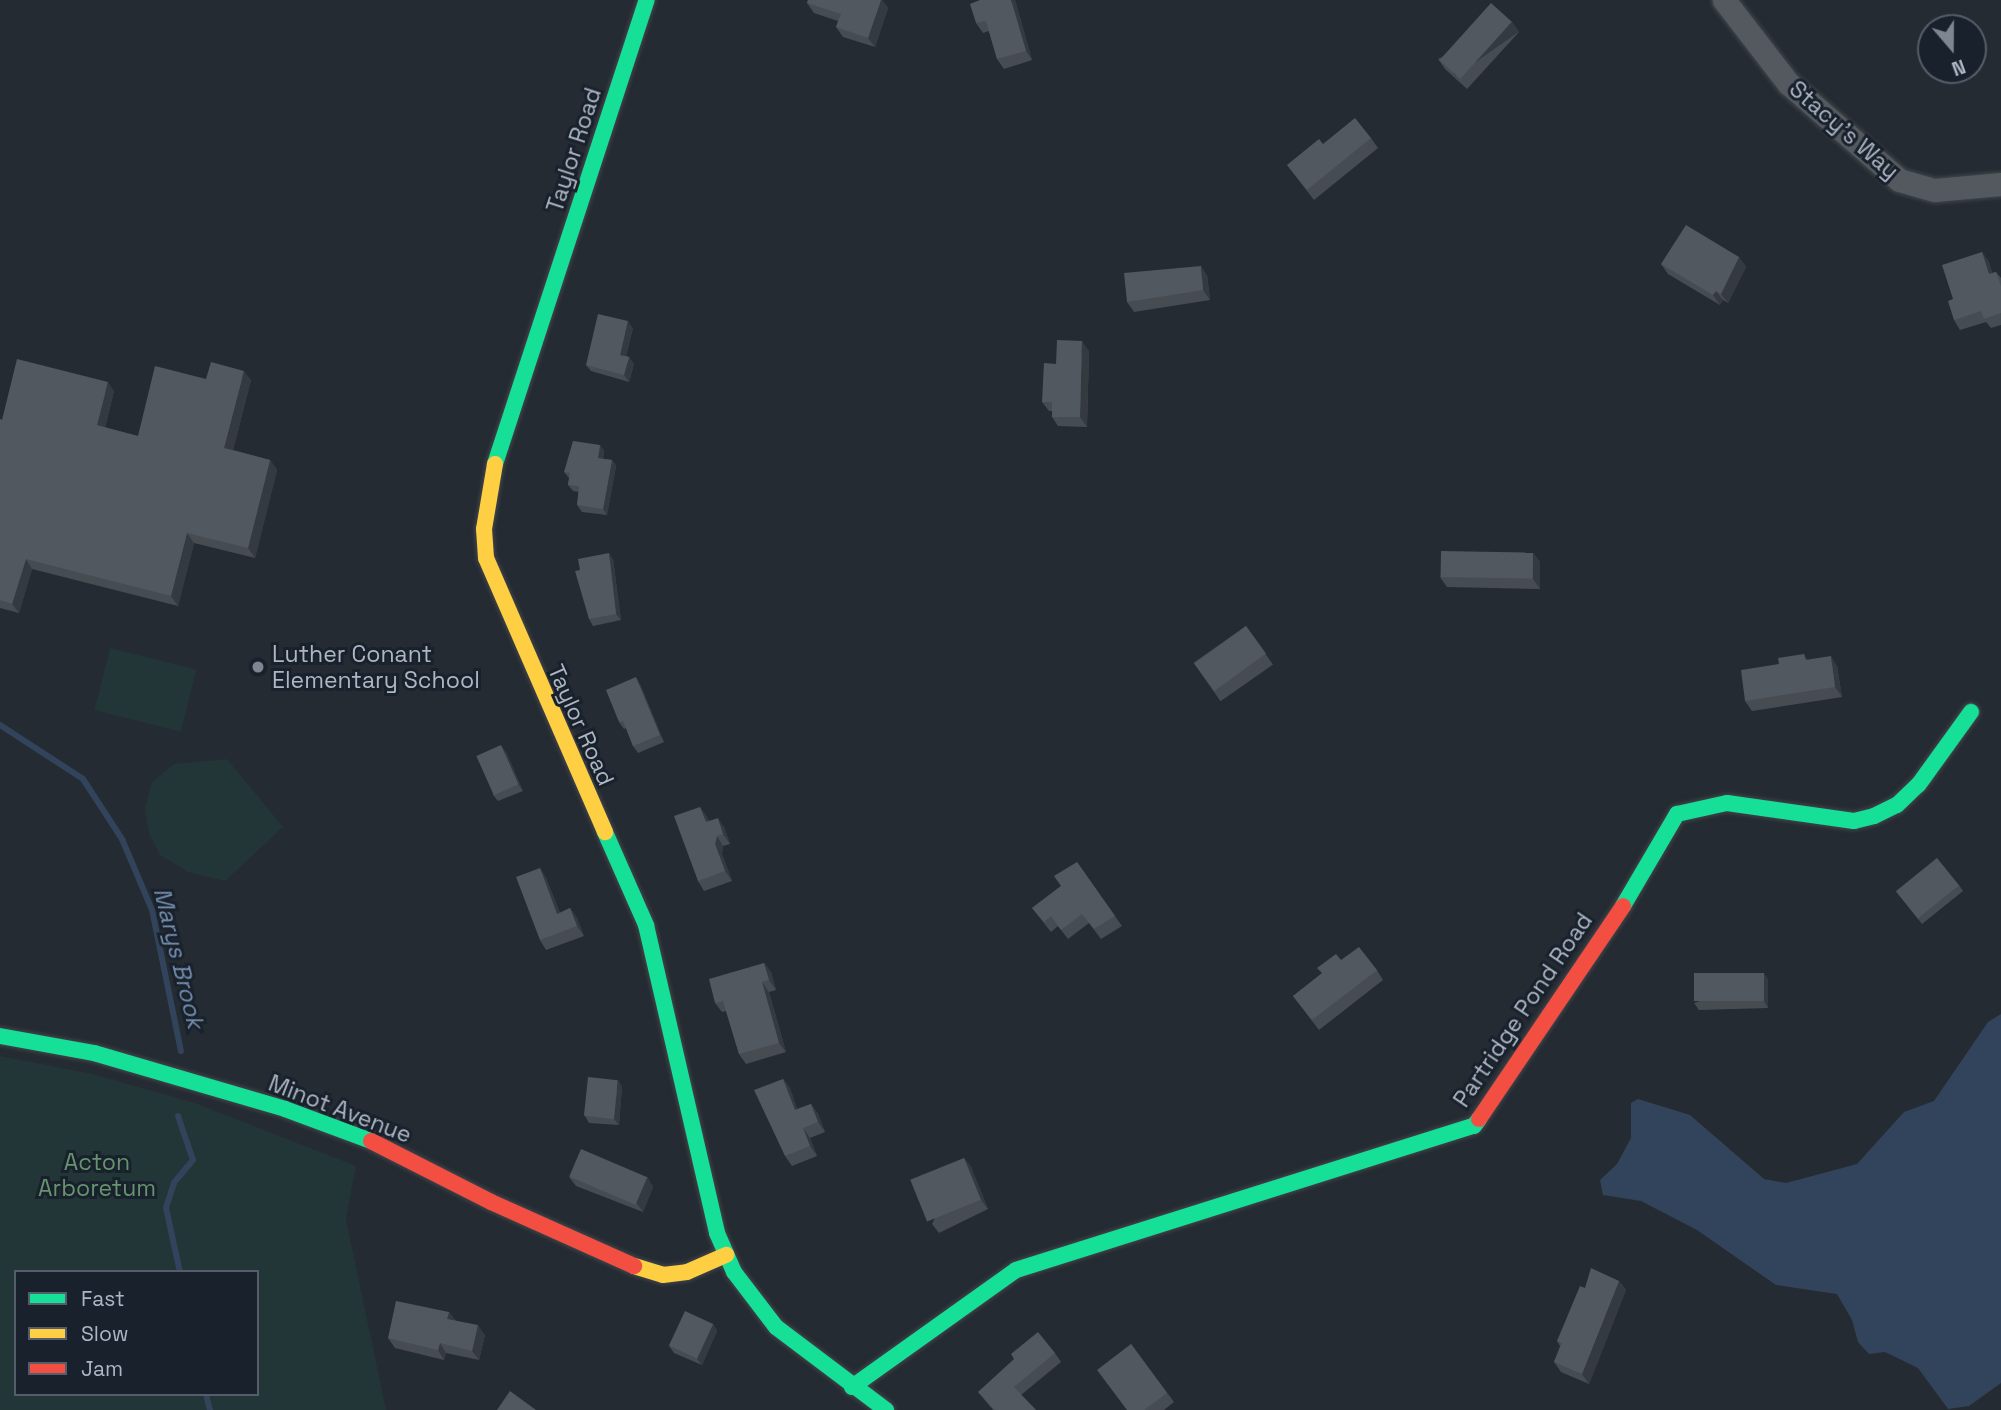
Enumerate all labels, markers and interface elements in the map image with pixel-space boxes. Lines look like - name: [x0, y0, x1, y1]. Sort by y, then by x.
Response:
- north arrow: [1917, 14, 1987, 84]
- text: N: [1948, 53, 1969, 81]
- street label: Stacy's Way: [1784, 75, 1904, 185]
- street label: Taylor Road: [541, 84, 607, 216]
- place label: Luther Conant Elementary School: [272, 640, 480, 694]
- marker: Luther Conant Elementary School: [250, 659, 266, 675]
- street label: Taylor Road: [542, 660, 620, 790]
- water label: Marys Brook: [148, 885, 210, 1031]
- street label: Partridge Pond Road: [1448, 908, 1598, 1112]
- street label: Minot Avenue: [265, 1069, 415, 1149]
- park label: Acton Arboretum: [38, 1148, 156, 1202]
- legend: [14, 1270, 259, 1396]
- text: Fast: [81, 1285, 125, 1312]
- text: Slow: [81, 1320, 129, 1347]
- text: Jam: [81, 1355, 123, 1382]

